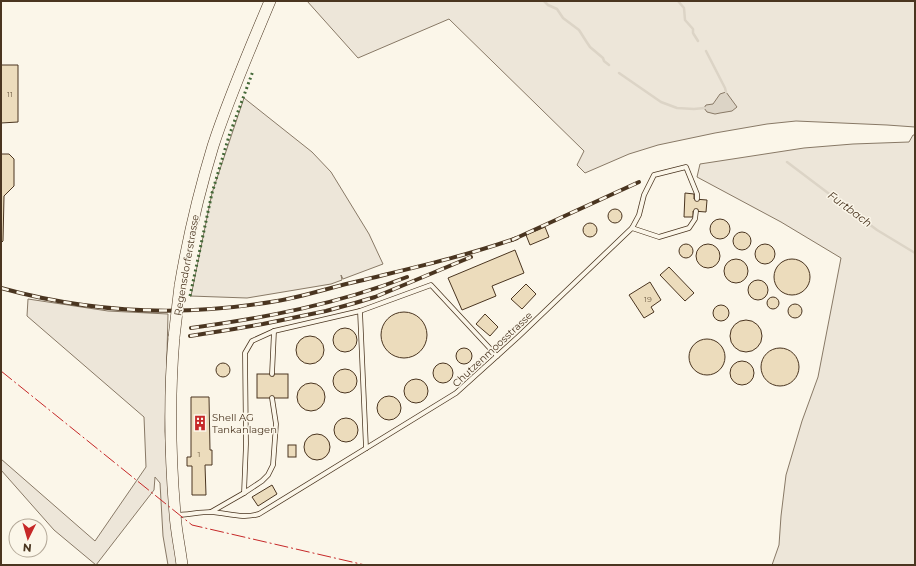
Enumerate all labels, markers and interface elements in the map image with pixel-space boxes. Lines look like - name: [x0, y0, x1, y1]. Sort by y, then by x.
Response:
- house number: 11: [7, 89, 13, 99]
- water label: Furtbach: [825, 188, 875, 230]
- street label: Regensdorferstrasse: [171, 214, 202, 317]
- house number: 19: [644, 294, 652, 304]
- street label: Chutzenmoosstrasse: [450, 309, 535, 390]
- place label: Shell AG Tankanlagen: [212, 411, 277, 436]
- building icon: Shell AG Tankanlagen: [191, 414, 209, 432]
- house number: 1: [198, 449, 200, 459]
- north arrow: [8, 518, 48, 558]
- text: N: [22, 541, 32, 555]

